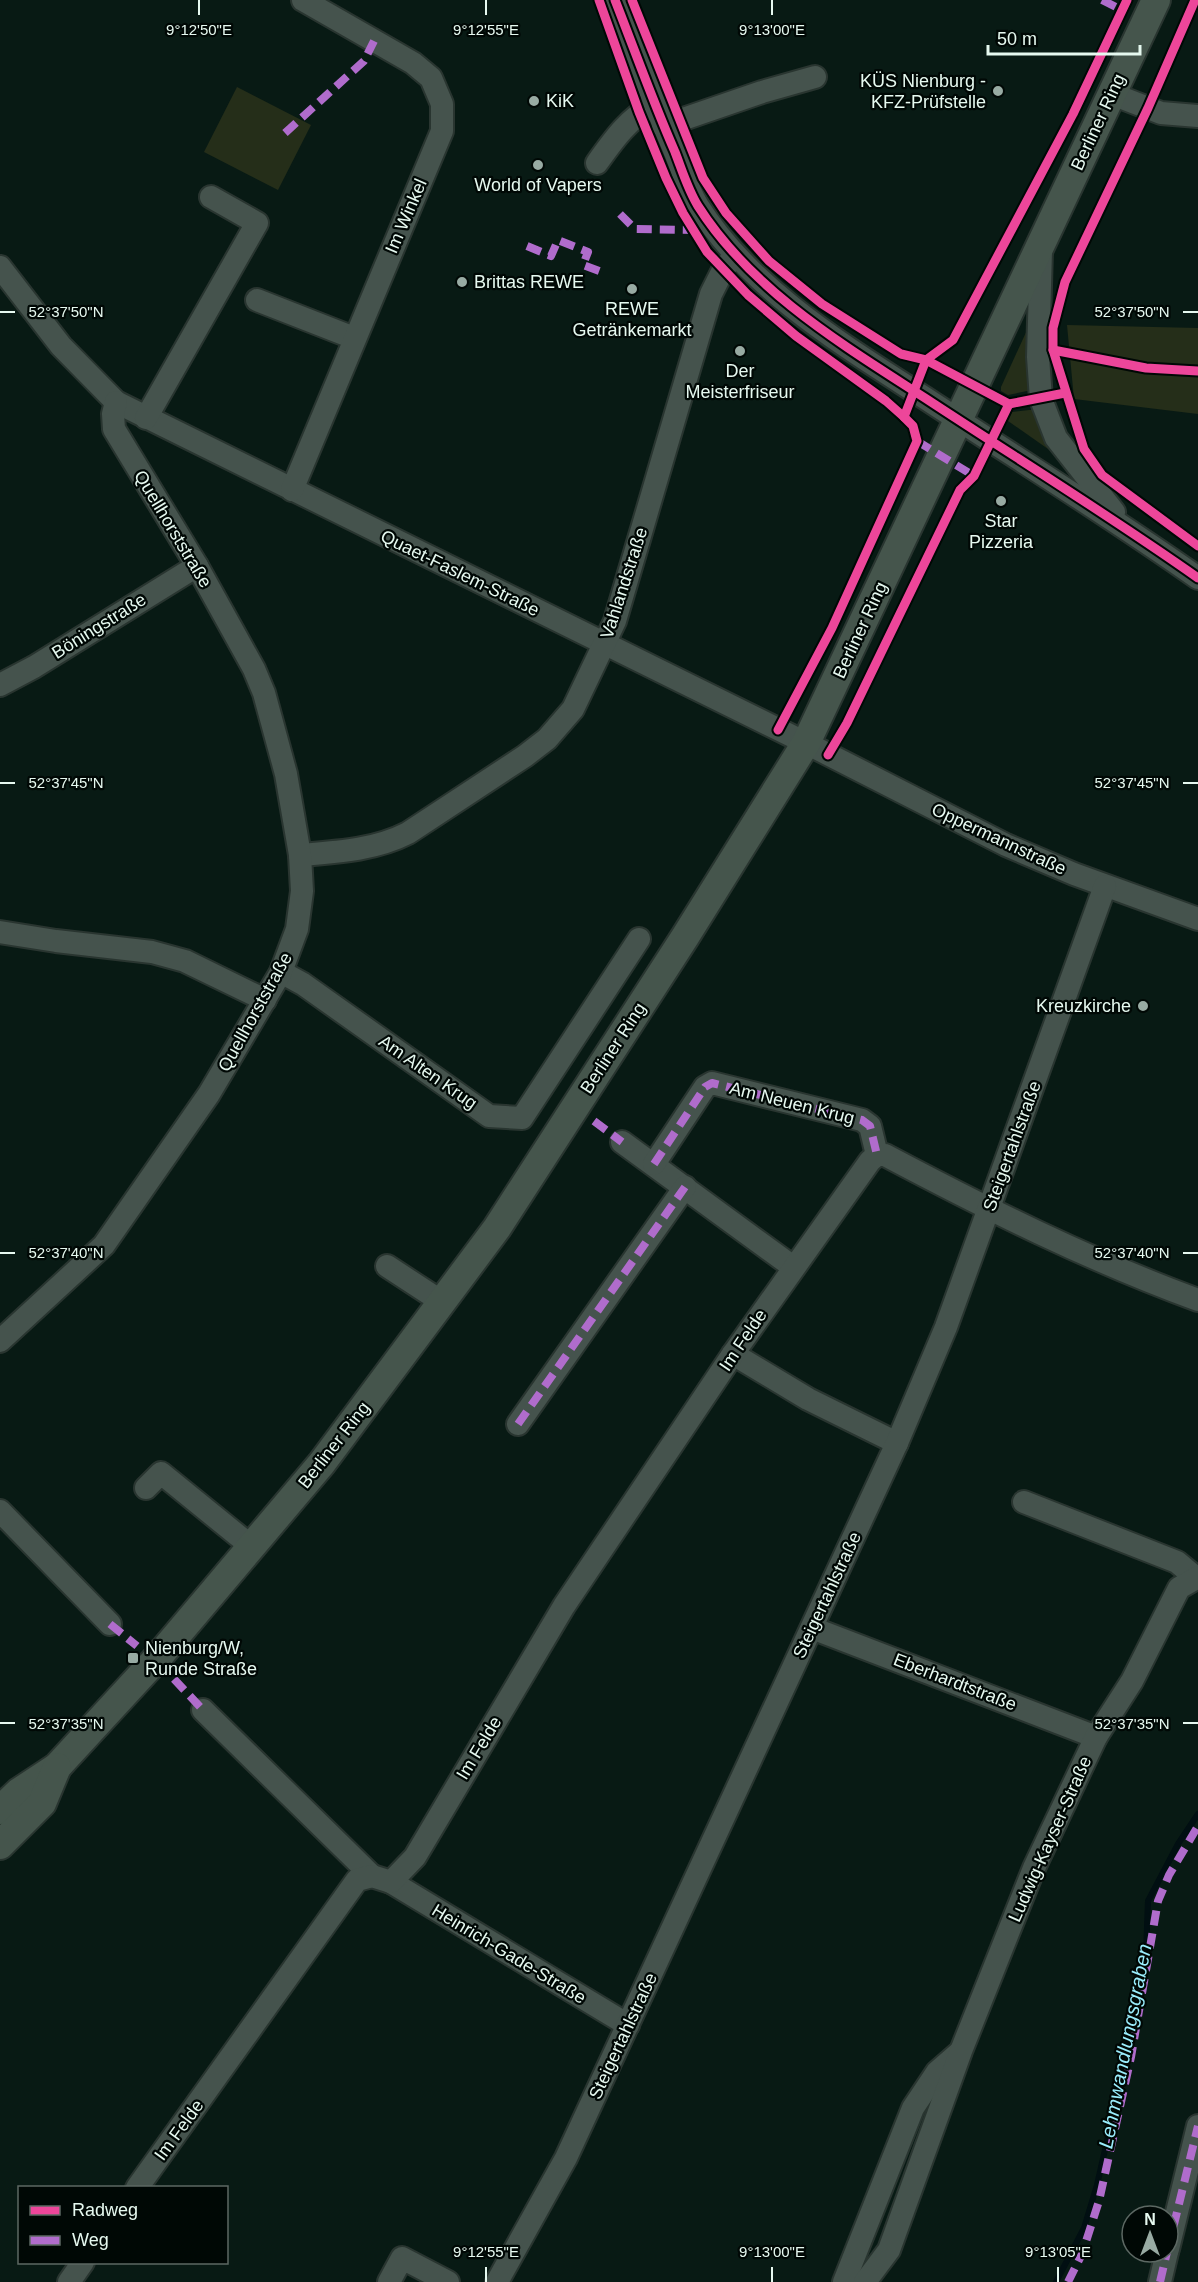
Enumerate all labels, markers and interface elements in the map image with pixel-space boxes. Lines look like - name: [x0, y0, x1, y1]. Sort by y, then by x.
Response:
- scale bar: [988, 18, 1140, 56]
- text: 9°12'50"E: [166, 21, 232, 38]
- text: 9°12'55"E: [453, 21, 519, 38]
- text: 9°13'00"E: [739, 21, 805, 38]
- text: 50 m: [997, 29, 1037, 49]
- place label: KÜS Nienburg - KFZ-Prüfstelle: [860, 71, 986, 112]
- street label: Berliner Ring: [1067, 71, 1129, 173]
- marker: KÜS Nienburg - KFZ-Prüfstelle: [991, 84, 1005, 98]
- place label: KiK: [546, 91, 574, 111]
- marker: KiK: [527, 94, 541, 108]
- marker: World of Vapers: [531, 158, 545, 172]
- place label: World of Vapers: [474, 175, 602, 195]
- street label: Im Winkel: [381, 176, 431, 256]
- place label: Brittas REWE: [474, 272, 584, 292]
- marker: Brittas REWE: [455, 275, 469, 289]
- marker: REWE Getränkemarkt: [625, 282, 639, 296]
- place label: REWE Getränkemarkt: [572, 299, 692, 340]
- text: 52°37'50"N: [28, 303, 104, 320]
- text: 52°37'50"N: [1094, 303, 1170, 320]
- marker: Der Meisterfriseur: [733, 344, 747, 358]
- place label: Der Meisterfriseur: [685, 361, 795, 402]
- street label: Quellhorststraße: [130, 467, 216, 591]
- marker: Star Pizzeria: [994, 494, 1008, 508]
- place label: Star Pizzeria: [969, 511, 1034, 552]
- street label: Vahlandstraße: [597, 525, 651, 641]
- street label: Quaet-Faslem-Straße: [377, 526, 543, 620]
- street label: Berliner Ring: [829, 579, 891, 681]
- street label: Böningstraße: [48, 589, 150, 663]
- text: 52°37'45"N: [28, 774, 104, 791]
- text: 52°37'45"N: [1094, 774, 1170, 791]
- street label: Oppermannstraße: [929, 799, 1069, 879]
- street label: Quellhorststraße: [214, 949, 296, 1075]
- place label: Kreuzkirche: [1036, 996, 1131, 1016]
- street label: Berliner Ring: [576, 999, 650, 1097]
- marker: Kreuzkirche: [1136, 999, 1150, 1013]
- street label: Am Alten Krug: [375, 1031, 481, 1113]
- street label: Am Neuen Krug: [727, 1078, 857, 1128]
- street label: Steigertahlstraße: [979, 1078, 1045, 1214]
- text: 52°37'40"N: [28, 1244, 104, 1261]
- text: 52°37'40"N: [1094, 1244, 1170, 1261]
- street label: Im Felde: [715, 1305, 771, 1375]
- street label: Berliner Ring: [294, 1398, 374, 1492]
- street label: Steigertahlstraße: [789, 1529, 865, 1661]
- place label: Nienburg/W, Runde Straße: [145, 1638, 257, 1679]
- street label: Eberhardtstraße: [891, 1649, 1019, 1715]
- marker: Nienburg/W, Runde Straße: [126, 1651, 140, 1665]
- street label: Im Felde: [452, 1713, 506, 1783]
- text: 52°37'35"N: [28, 1715, 104, 1732]
- text: 52°37'35"N: [1094, 1715, 1170, 1732]
- street label: Ludwig-Kayser-Straße: [1004, 1753, 1096, 1925]
- street label: Heinrich-Gade-Straße: [428, 1900, 590, 2008]
- water label: Lehmwandlungsgraben: [1094, 1942, 1156, 2150]
- street label: Steigertahlstraße: [585, 1970, 661, 2102]
- street label: Im Felde: [150, 2096, 208, 2164]
- legend: [18, 2186, 228, 2264]
- text: Radweg: [72, 2200, 138, 2220]
- north arrow: [1120, 2204, 1180, 2264]
- text: N: [1144, 2211, 1156, 2228]
- text: Weg: [72, 2230, 109, 2250]
- text: 9°12'55"E: [453, 2243, 519, 2260]
- text: 9°13'00"E: [739, 2243, 805, 2260]
- text: 9°13'05"E: [1025, 2243, 1091, 2260]

